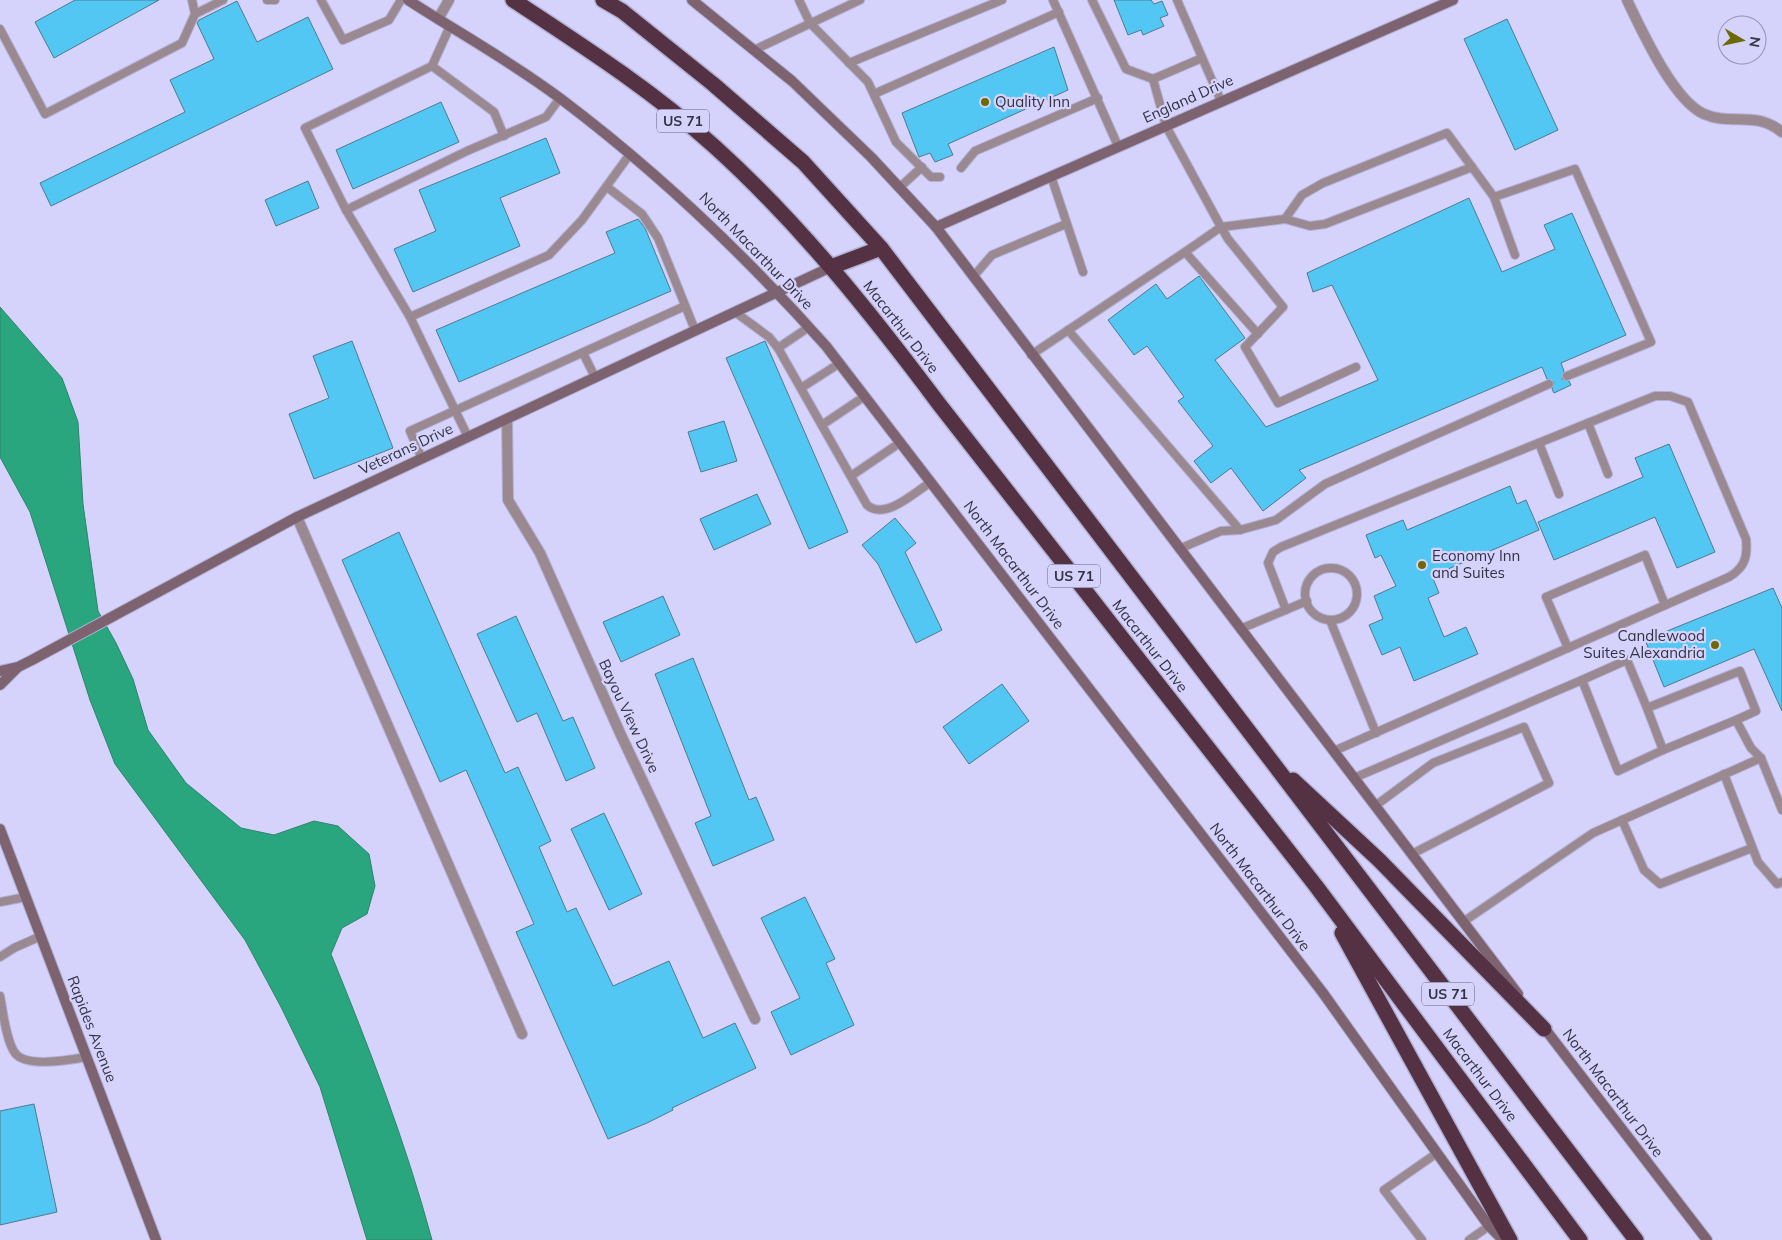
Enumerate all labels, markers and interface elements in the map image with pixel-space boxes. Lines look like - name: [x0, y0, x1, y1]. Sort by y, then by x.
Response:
- north arrow: [1717, 15, 1767, 65]
- text: N: [1745, 35, 1765, 49]
- street label: England Drive: [1140, 70, 1236, 127]
- place label: Quality Inn: [995, 92, 1070, 111]
- marker: Quality Inn: [979, 96, 991, 108]
- road number: US 71: [657, 110, 709, 132]
- street label: North Macarthur Drive: [695, 188, 817, 313]
- street label: Macarthur Drive: [859, 277, 943, 377]
- street label: Veterans Drive: [356, 418, 456, 479]
- street label: North Macarthur Drive: [960, 497, 1069, 633]
- place label: Economy Inn and Suites: [1432, 546, 1520, 582]
- marker: Economy Inn and Suites: [1416, 559, 1428, 571]
- road number: US 71: [1048, 564, 1100, 588]
- street label: Macarthur Drive: [1108, 596, 1192, 696]
- place label: Candlewood Suites Alexandria: [1583, 626, 1705, 662]
- marker: Candlewood Suites Alexandria: [1709, 639, 1721, 651]
- street label: Bayou View Drive: [595, 656, 664, 776]
- street label: North Macarthur Drive: [1206, 819, 1315, 955]
- street label: Rapides Avenue: [63, 973, 122, 1085]
- road number: US 71: [1422, 982, 1474, 1006]
- street label: Macarthur Drive: [1439, 1024, 1522, 1125]
- street label: North Macarthur Drive: [1559, 1025, 1668, 1161]

